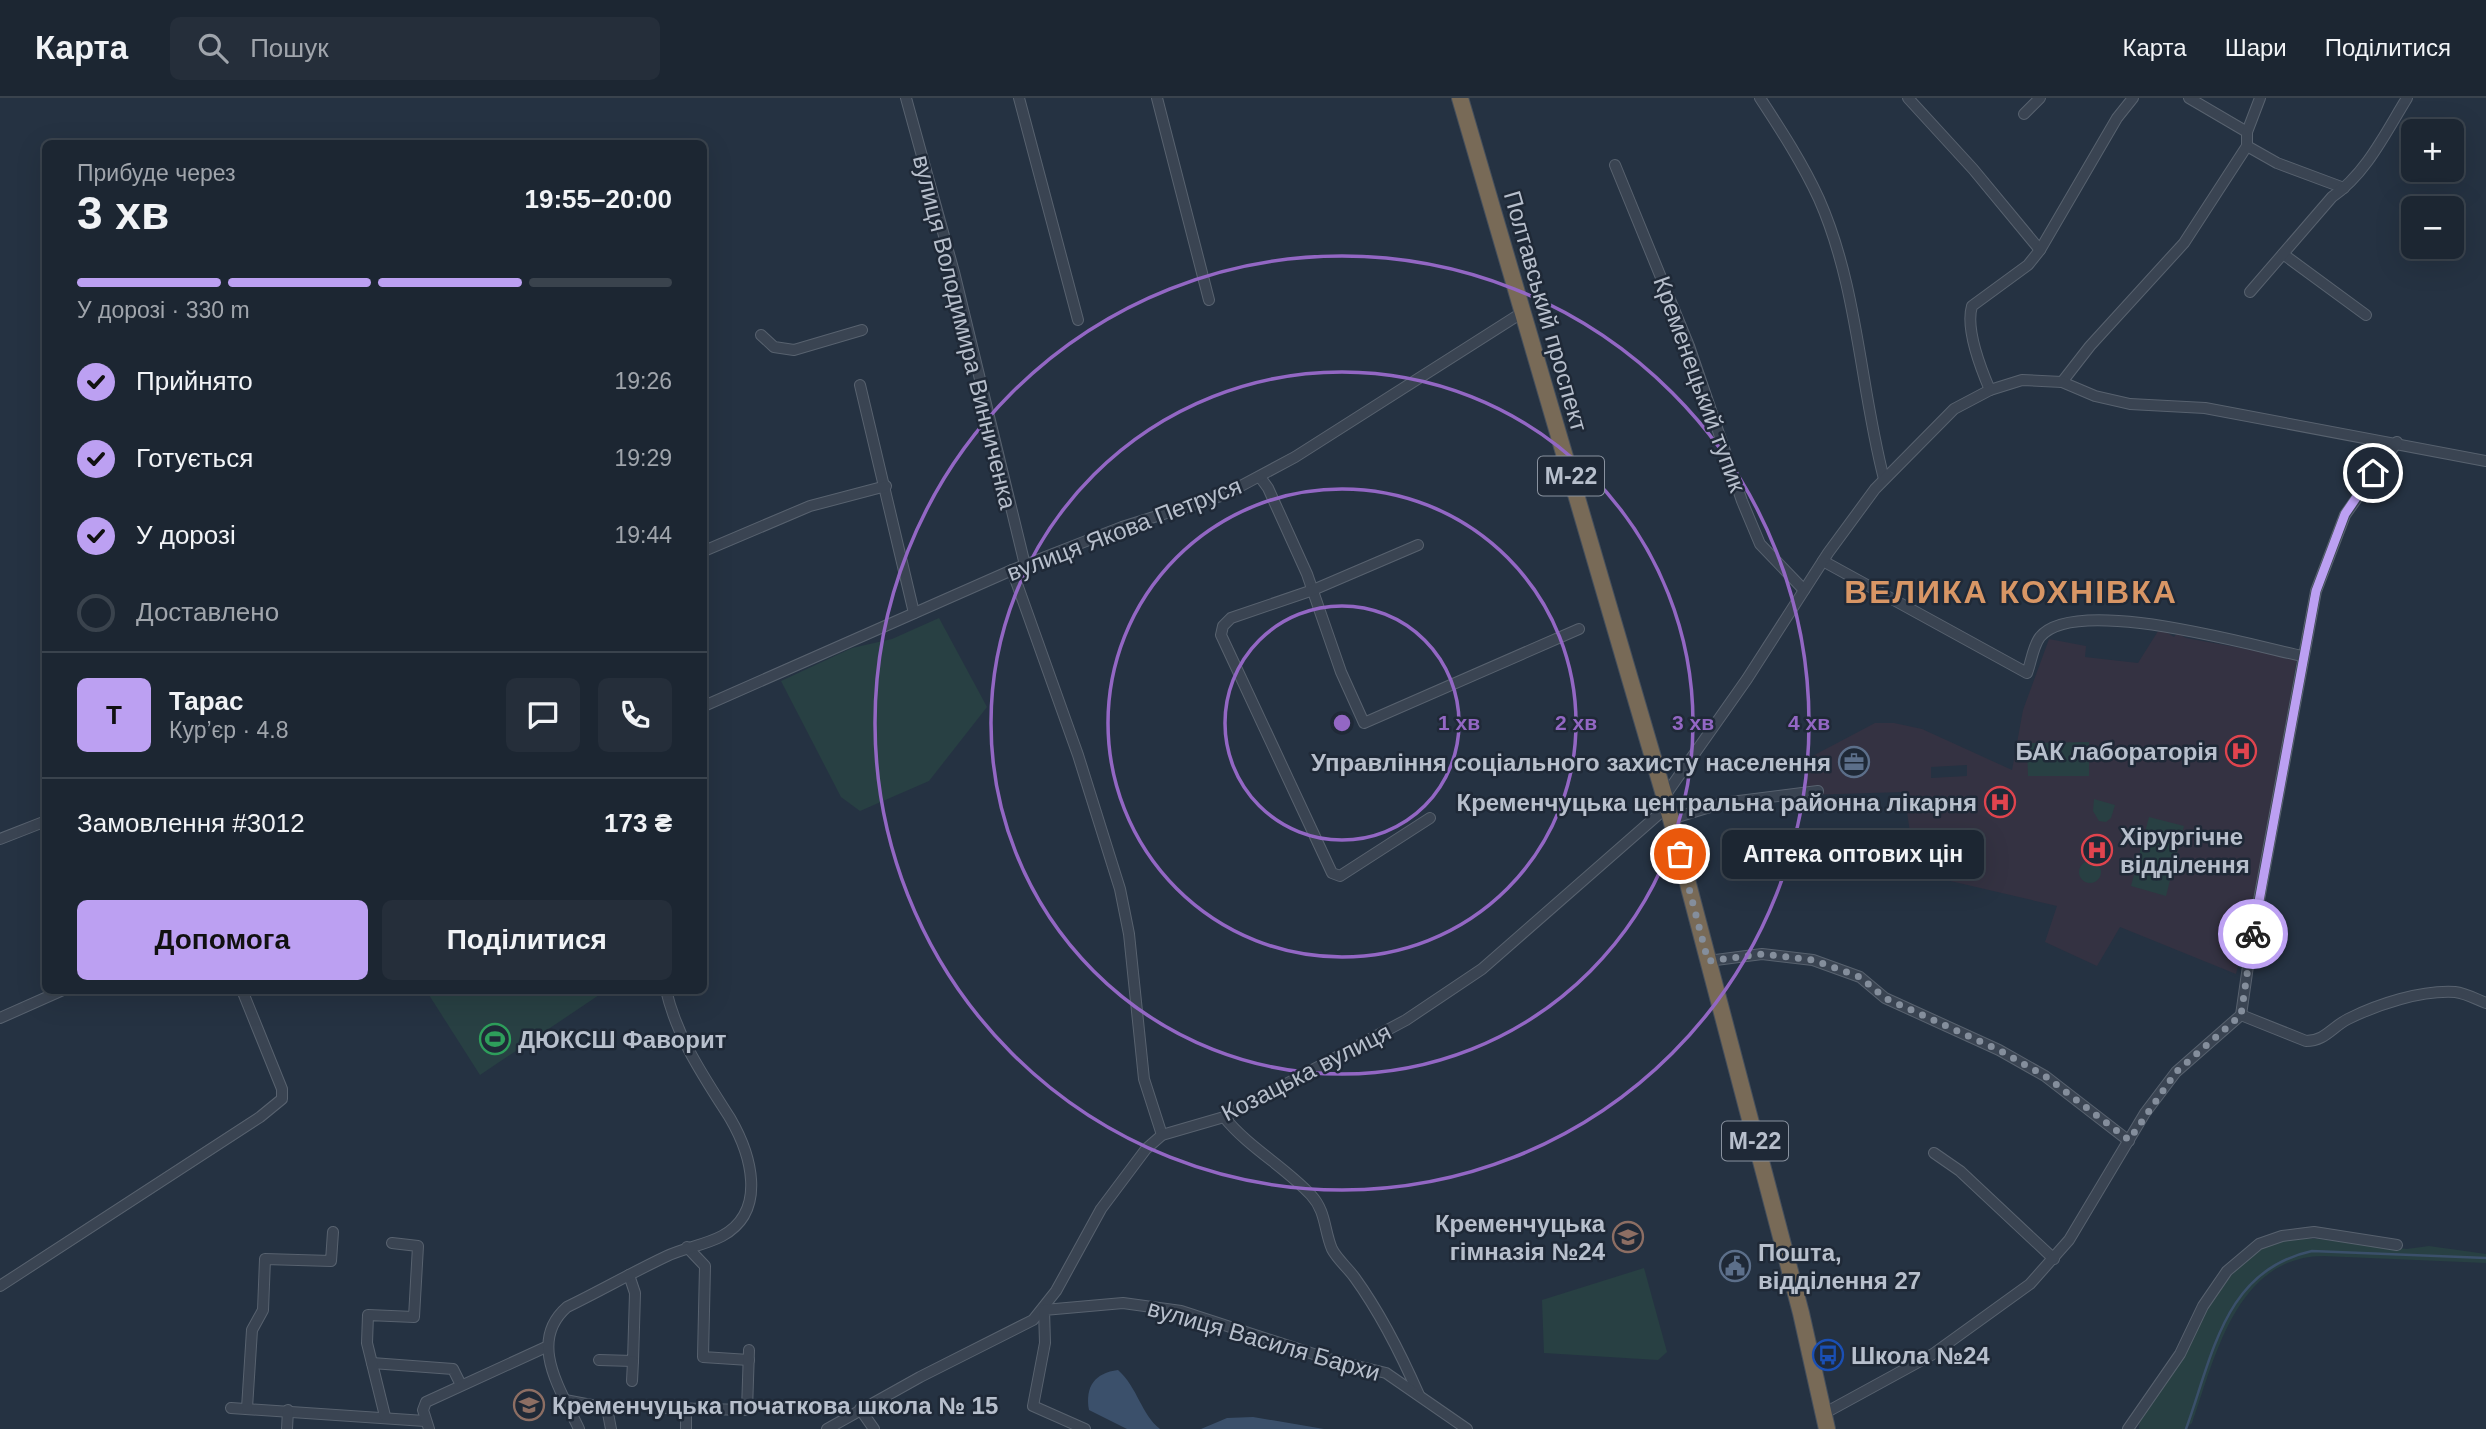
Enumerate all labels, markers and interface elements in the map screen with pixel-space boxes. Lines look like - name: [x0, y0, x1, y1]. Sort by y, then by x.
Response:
- search box: [170, 17, 660, 80]
- text: Карта: [35, 29, 128, 66]
- icon: search: [194, 29, 232, 67]
- text: Пошук: [250, 33, 329, 63]
- text: Карта: [2122, 34, 2187, 61]
- text: Шари: [2225, 34, 2287, 61]
- text: Поділитися: [2325, 34, 2451, 61]
- map controls: [2401, 119, 2464, 259]
- button: +: [2401, 119, 2464, 182]
- street label: вулиця Володимира Винниченка: [908, 152, 1022, 512]
- text: Прибуде через: [77, 160, 236, 186]
- text: 19:55–20:00: [525, 184, 672, 214]
- text: 3 хв: [77, 187, 169, 239]
- street label: Полтавський проспект: [1499, 188, 1593, 434]
- button: −: [2401, 196, 2464, 259]
- street label: Кременецький тупик: [1648, 272, 1752, 496]
- text: У дорозі · 330 m: [77, 297, 250, 323]
- icon: check: [77, 363, 115, 401]
- text: Прийнято: [136, 366, 253, 396]
- text: 19:26: [614, 368, 672, 394]
- icon: check: [77, 440, 115, 478]
- text: Готується: [136, 443, 253, 473]
- pin: [2343, 443, 2403, 503]
- text: 19:29: [614, 445, 672, 471]
- icon: home: [2354, 454, 2392, 492]
- road number: М-22: [1538, 456, 1604, 496]
- street label: вулиця Якова Петруся: [1003, 472, 1245, 586]
- icon: check: [77, 517, 115, 555]
- text: У дорозі: [136, 520, 236, 550]
- text: 19:44: [614, 522, 672, 548]
- district label: ВЕЛИКА КОХНІВКА: [1844, 574, 2178, 610]
- text: Доставлено: [136, 597, 279, 627]
- button: chat: [506, 678, 580, 752]
- button: phone: [598, 678, 672, 752]
- text: Тарас: [169, 686, 244, 716]
- text: Т: [106, 700, 122, 730]
- centre of rings: [1330, 711, 1354, 735]
- text: 1 хв: [1438, 711, 1480, 734]
- text: 2 хв: [1555, 711, 1597, 734]
- text: 3 хв: [1672, 711, 1714, 734]
- text: 4 хв: [1788, 711, 1830, 734]
- text: Кур’єр · 4.8: [169, 717, 288, 743]
- hospital icon: БАК лабораторія: [2224, 734, 2258, 768]
- place label: БАК лабораторія: [2016, 738, 2218, 765]
- office icon: Управління соціального захисту населення: [1837, 745, 1871, 779]
- place label: Управління соціального захисту населення: [1311, 749, 1831, 776]
- hospital icon: Кременчуцька центральна районна лікарня: [1983, 785, 2017, 819]
- place label: Кременчуцька центральна районна лікарня: [1457, 789, 1977, 816]
- text: Замовлення #3012: [77, 808, 305, 838]
- text: 173 ₴: [604, 808, 672, 838]
- place label: Хірургічне відділення: [2120, 823, 2250, 878]
- pin: [1650, 824, 1710, 884]
- callout: Аптека оптових цін: [1722, 830, 1984, 878]
- hospital icon: Хірургічне відділення: [2080, 833, 2114, 867]
- icon: bag: [1661, 835, 1699, 873]
- text: Аптека оптових цін: [1743, 841, 1963, 867]
- courier: [2218, 899, 2288, 969]
- button: Допомога: [77, 900, 368, 980]
- button: Поділитися: [382, 900, 672, 980]
- icon: bike: [2234, 915, 2272, 953]
- street label: Козацька вулиця: [1217, 1018, 1395, 1126]
- sports icon: ДЮКСШ Фаворит: [478, 1022, 512, 1056]
- place label: ДЮКСШ Фаворит: [518, 1026, 727, 1053]
- road number: М-22: [1722, 1122, 1788, 1160]
- place label: Кременчуцька гімназія №24: [1435, 1210, 1606, 1265]
- school or university icon: Кременчуцька гімназія №24: [1611, 1220, 1645, 1254]
- place label: Пошта, відділення 27: [1758, 1239, 1921, 1294]
- public building icon: Пошта, відділення 27: [1718, 1249, 1752, 1283]
- street label: вулиця Василя Бархи: [1145, 1294, 1383, 1386]
- bus stop icon: Школа №24: [1811, 1338, 1845, 1372]
- place label: Школа №24: [1851, 1342, 1990, 1369]
- school or university icon: Кременчуцька початкова школа № 15: [512, 1388, 546, 1422]
- place label: Кременчуцька початкова школа № 15: [552, 1392, 998, 1419]

